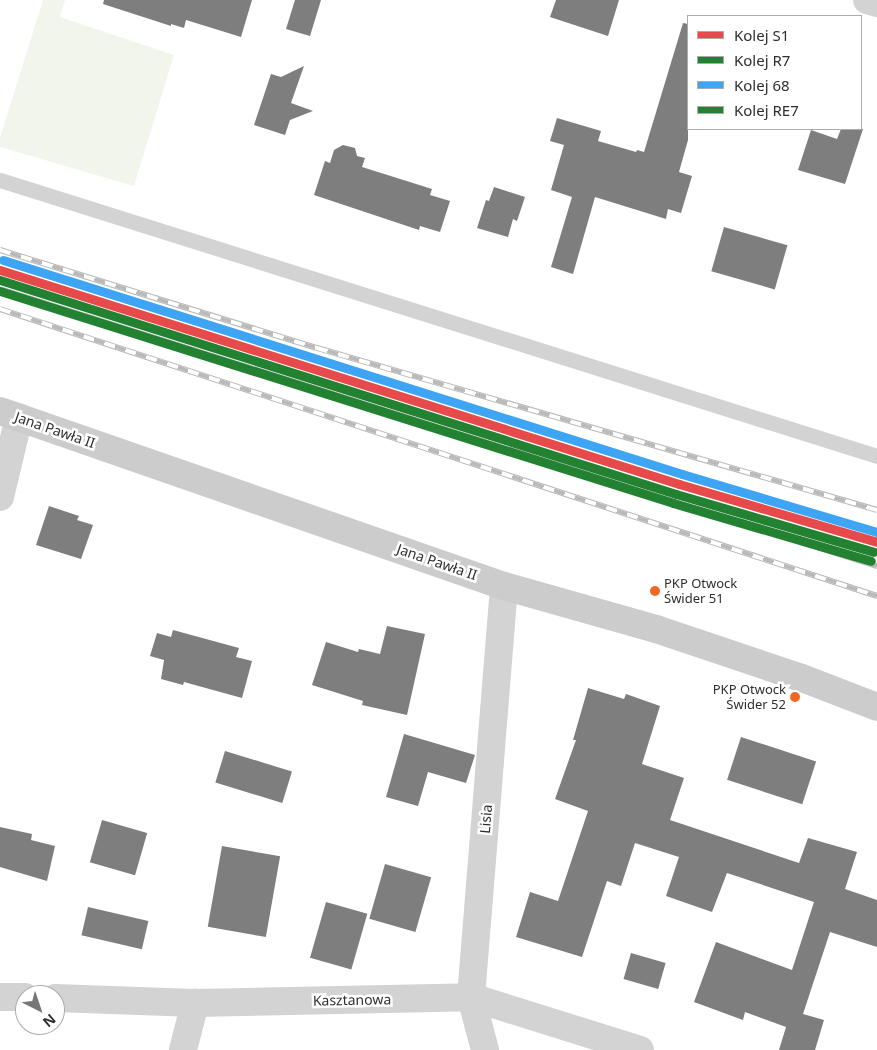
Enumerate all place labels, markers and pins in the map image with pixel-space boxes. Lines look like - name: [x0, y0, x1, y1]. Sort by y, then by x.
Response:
- place label: PKP Otwock Świder 51: [664, 576, 737, 607]
- marker: PKP Otwock Świder 51: [650, 586, 660, 596]
- place label: PKP Otwock Świder 52: [713, 682, 786, 713]
- marker: PKP Otwock Świder 52: [790, 692, 800, 702]

